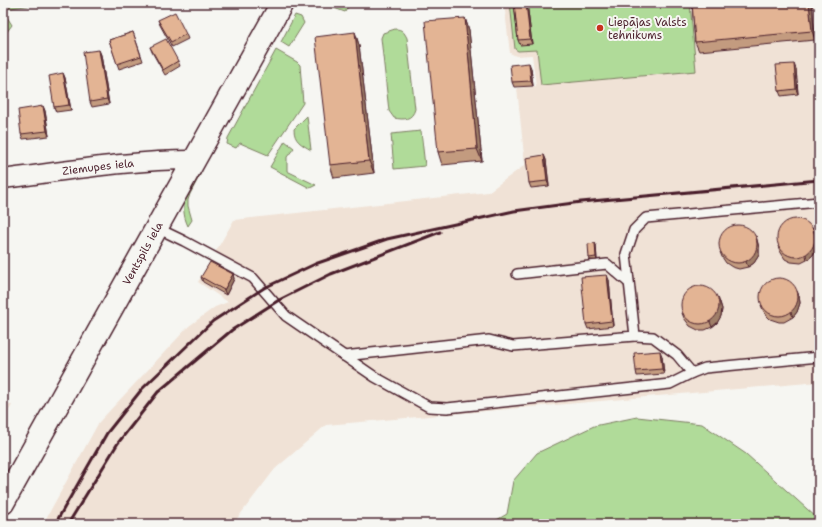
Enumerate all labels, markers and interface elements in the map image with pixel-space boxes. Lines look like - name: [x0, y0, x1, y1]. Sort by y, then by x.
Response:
- place label: Liepājas Valsts tehnikums: [608, 15, 687, 43]
- marker: Liepājas Valsts tehnikums: [595, 23, 605, 33]
- street label: Ziemupes iela: [61, 156, 135, 179]
- street label: Ventspils iela: [119, 219, 167, 288]

